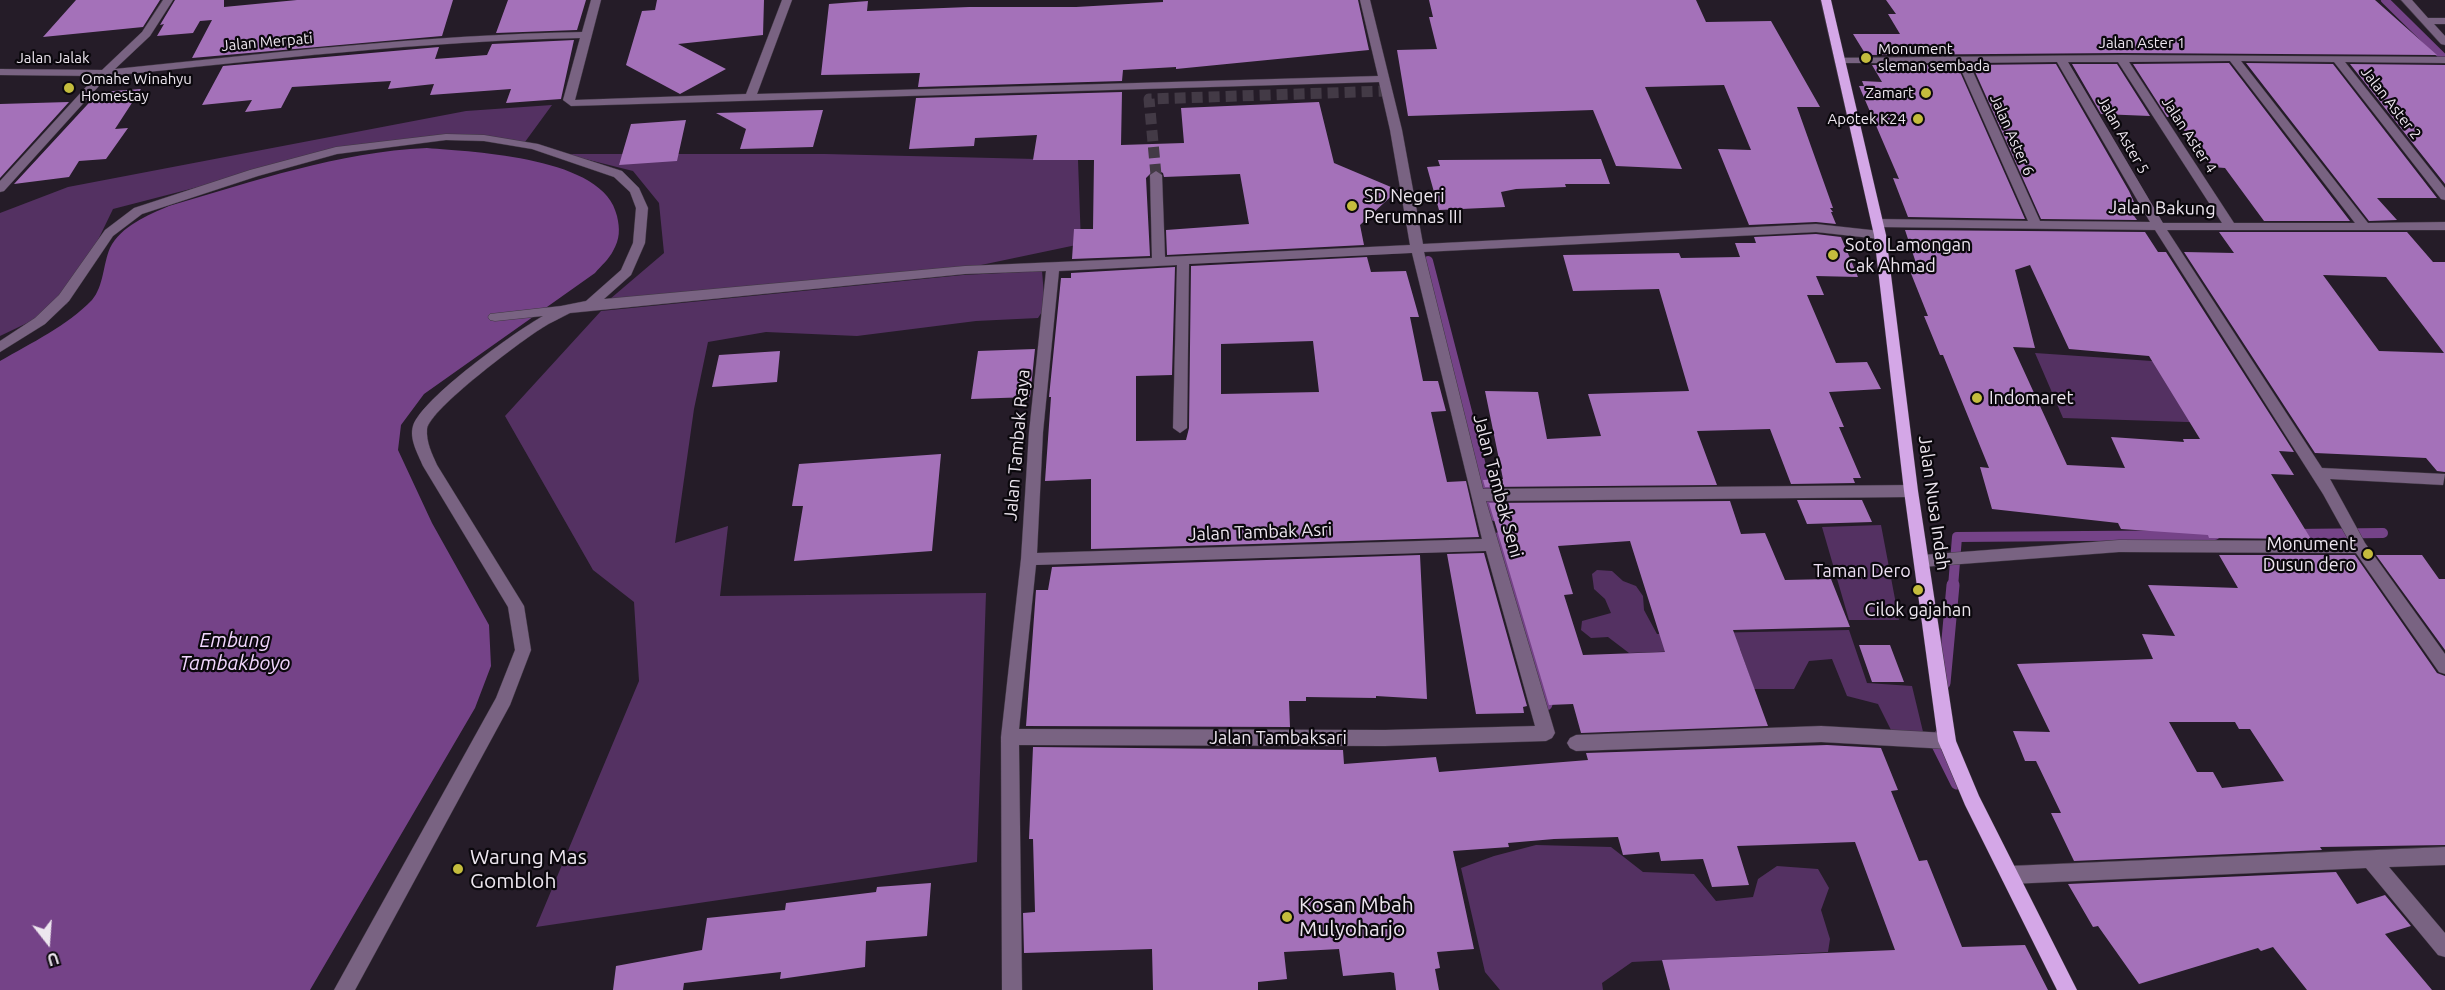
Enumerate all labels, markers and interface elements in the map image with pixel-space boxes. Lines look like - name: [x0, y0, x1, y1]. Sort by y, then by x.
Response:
- street label: Jalan Merpati: [220, 29, 314, 55]
- street label: Jalan Aster 1: [2099, 34, 2185, 52]
- place label: Monument sleman sembada: [1878, 40, 1990, 75]
- street label: Jalan Jalak: [16, 49, 90, 67]
- marker: Monument sleman sembada: [1859, 51, 1873, 65]
- street label: Jalan Aster 2: [2357, 63, 2425, 143]
- place label: Omahe Winahyu Homestay: [81, 70, 192, 105]
- marker: Omahe Winahyu Homestay: [62, 81, 76, 95]
- place label: Zamart: [1866, 84, 1914, 102]
- marker: Zamart: [1919, 86, 1933, 100]
- street label: Jalan Aster 6: [1986, 92, 2038, 178]
- street label: Jalan Aster 5: [2093, 93, 2153, 177]
- street label: Jalan Aster 4: [2158, 94, 2220, 176]
- place label: Apotek K24: [1827, 110, 1906, 128]
- marker: Apotek K24: [1911, 112, 1925, 126]
- place label: SD Negeri Perumnas III: [1364, 185, 1462, 228]
- street label: Jalan Bakung: [2108, 196, 2216, 220]
- marker: SD Negeri Perumnas III: [1345, 199, 1359, 213]
- place label: Soto Lamongan Cak Ahmad: [1845, 234, 1971, 276]
- marker: Soto Lamongan Cak Ahmad: [1826, 248, 1840, 262]
- street label: Jalan Tambak Raya: [1000, 368, 1034, 522]
- place label: Indomaret: [1989, 387, 2074, 409]
- marker: Indomaret: [1970, 391, 1984, 405]
- street label: Jalan Tambak Seni: [1468, 412, 1528, 560]
- street label: Jalan Nusa Indah: [1914, 434, 1954, 572]
- street label: Jalan Tambak Asri: [1187, 519, 1333, 545]
- place label: Monument Dusun dero: [2263, 533, 2356, 576]
- marker: Monument Dusun dero: [2361, 547, 2375, 561]
- park label: Taman Dero: [1813, 560, 1911, 582]
- marker: Cilok gajahan: [1911, 583, 1925, 597]
- place label: Cilok gajahan: [1865, 599, 1971, 621]
- water label: Embung Tambakboyo: [180, 628, 290, 675]
- street label: Jalan Tambaksari: [1209, 727, 1347, 749]
- place label: Warung Mas Gombloh: [470, 844, 587, 894]
- marker: Warung Mas Gombloh: [451, 862, 465, 876]
- place label: Kosan Mbah Mulyoharjo: [1299, 892, 1414, 942]
- marker: Kosan Mbah Mulyoharjo: [1280, 910, 1294, 924]
- north arrow: [18, 912, 78, 972]
- text: U: [45, 949, 61, 969]

